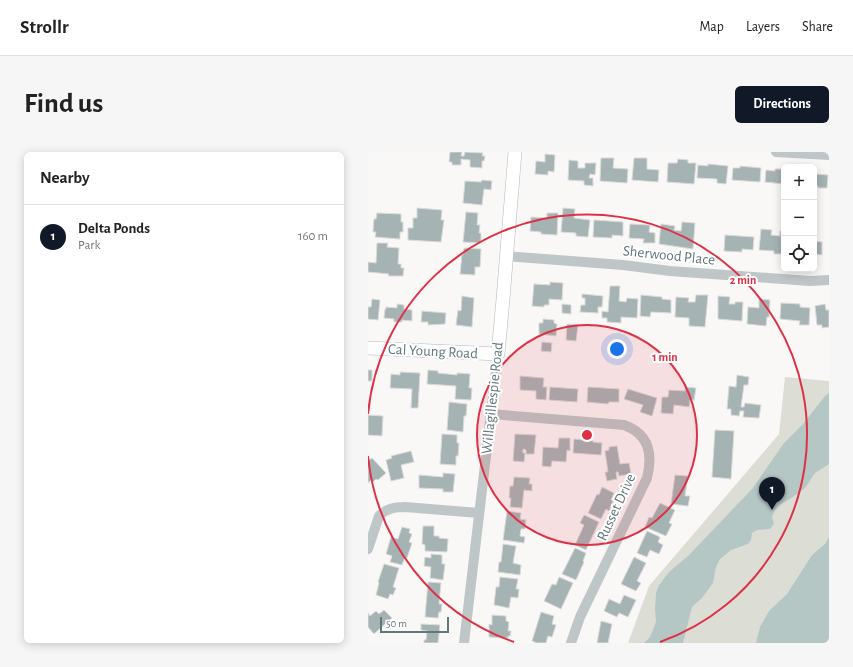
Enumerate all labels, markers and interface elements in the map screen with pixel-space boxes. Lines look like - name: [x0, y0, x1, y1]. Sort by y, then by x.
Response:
- text: Strollr: [20, 18, 69, 37]
- text: Map: [699, 20, 724, 34]
- text: Layers: [746, 20, 780, 34]
- text: Share: [802, 20, 833, 34]
- button: Directions: [735, 86, 829, 123]
- text: Find us: [24, 90, 103, 118]
- map controls: [781, 164, 817, 272]
- button: +: [781, 164, 817, 200]
- text: Nearby: [40, 169, 90, 186]
- button: −: [781, 200, 817, 236]
- text: Delta Ponds: [78, 221, 150, 236]
- text: 1: [51, 230, 55, 243]
- text: 160 m: [298, 230, 328, 243]
- button: locate: [781, 236, 817, 272]
- text: Park: [78, 239, 100, 252]
- street label: Sherwood Place: [622, 243, 716, 268]
- text: 2 min: [730, 274, 756, 286]
- your location: [607, 339, 627, 359]
- street label: Willagillespie Road: [479, 341, 506, 455]
- street label: Cal Young Road: [388, 342, 479, 361]
- text: 1 min: [652, 351, 678, 363]
- centre of rings: [580, 428, 594, 442]
- street label: Russet Drive: [594, 471, 639, 543]
- pin: 1: [759, 477, 785, 510]
- scale bar: [380, 615, 449, 634]
- text: 50 m: [386, 618, 407, 629]

